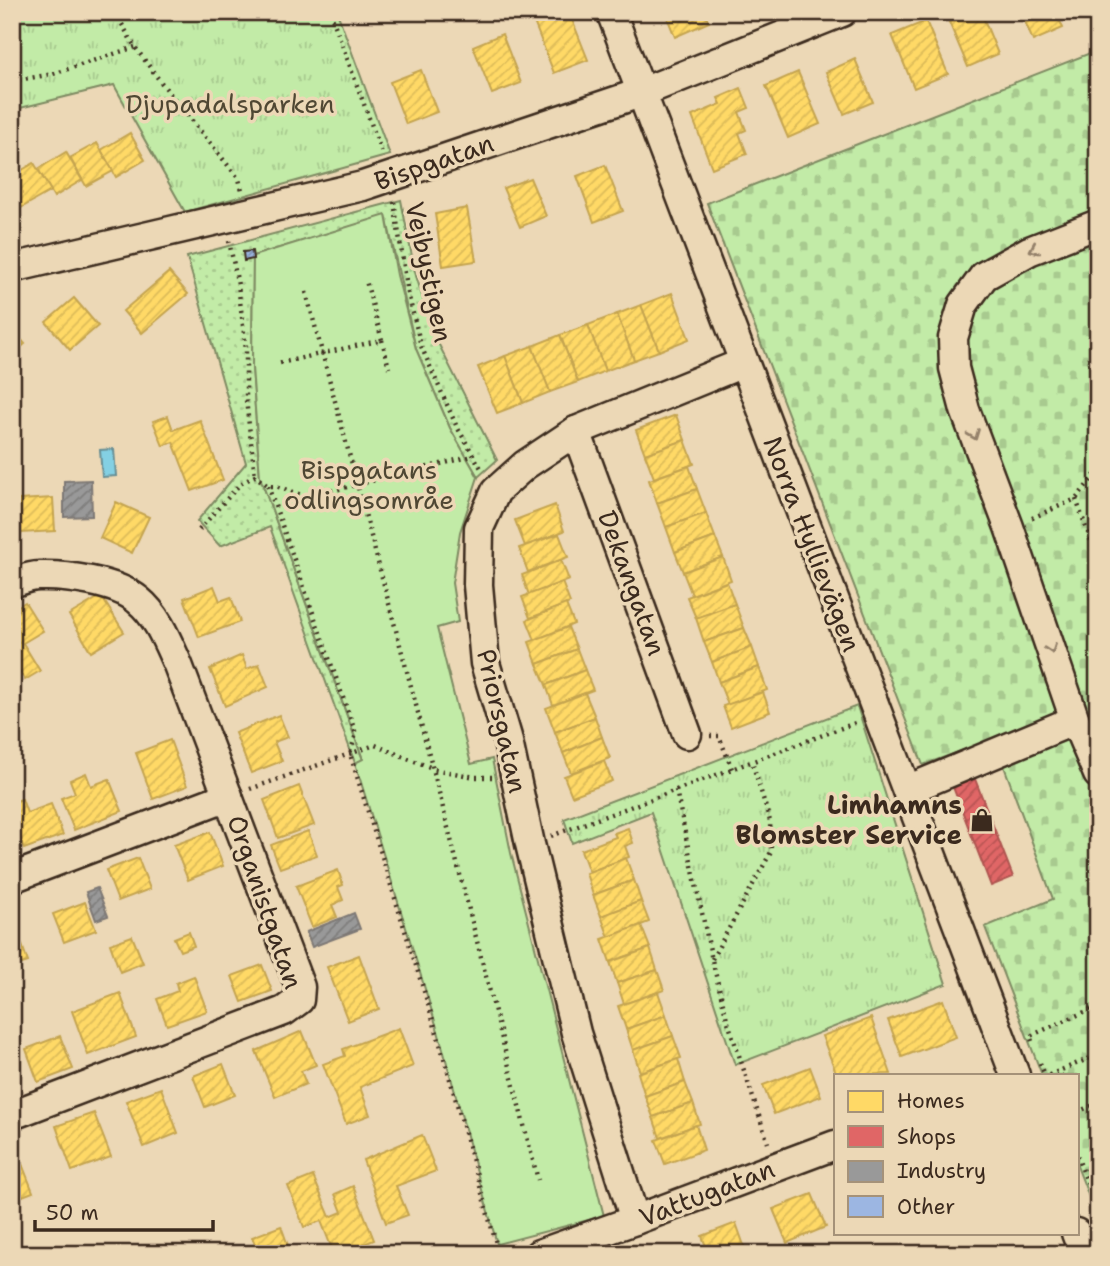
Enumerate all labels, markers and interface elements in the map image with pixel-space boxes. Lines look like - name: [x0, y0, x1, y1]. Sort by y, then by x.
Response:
- park label: Djupadalsparken: [125, 86, 335, 121]
- street label: Bispgatan: [370, 125, 498, 198]
- street label: Vejbystigen: [397, 198, 461, 346]
- one-way arrow: [1029, 241, 1042, 255]
- one-way arrow: [966, 428, 980, 440]
- street label: Norra Hyllievägen: [755, 431, 870, 656]
- park label: Bispgatans odlingsområe: [284, 452, 454, 517]
- street label: Dekangatan: [590, 505, 675, 660]
- one-way arrow: [1042, 643, 1057, 655]
- street label: Priorsgatan: [469, 646, 536, 796]
- place label: Limhamns Blomster Service: [735, 787, 962, 852]
- shop icon: Limhamns Blomster Service: [968, 806, 996, 834]
- street label: Organistgatan: [219, 810, 312, 993]
- legend: [834, 1074, 1078, 1234]
- text: Homes: [897, 1087, 965, 1115]
- text: Shops: [897, 1123, 956, 1151]
- street label: Vattugatan: [634, 1151, 780, 1234]
- text: Industry: [897, 1157, 986, 1185]
- scale bar: [35, 1189, 214, 1233]
- text: Other: [897, 1193, 955, 1221]
- text: 50 m: [46, 1199, 99, 1227]

